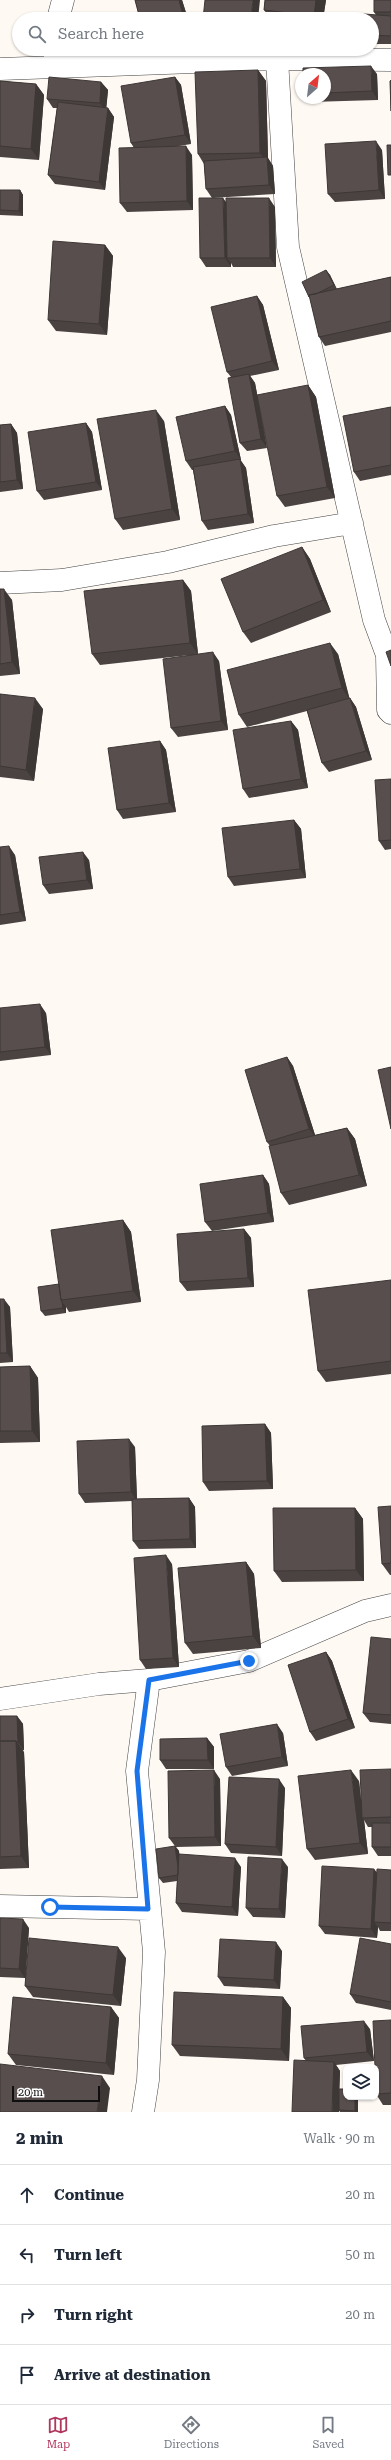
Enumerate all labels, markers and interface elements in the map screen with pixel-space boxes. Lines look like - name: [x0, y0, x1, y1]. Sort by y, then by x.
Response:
- search box: [12, 12, 379, 56]
- icon: search: [26, 23, 48, 45]
- text: Search here: [58, 25, 144, 43]
- north arrow: [295, 68, 331, 104]
- route end: [240, 1652, 258, 1670]
- route start: [41, 1898, 59, 1916]
- map controls: [343, 2064, 379, 2100]
- button: layers: [343, 2064, 379, 2100]
- scale bar: [12, 2084, 100, 2103]
- text: 20 m: [18, 2086, 43, 2099]
- text: 2 min: [16, 2128, 63, 2148]
- text: Walk · 90 m: [303, 2131, 375, 2146]
- icon: ahead: [16, 2184, 38, 2206]
- text: Continue: [54, 2186, 124, 2204]
- text: 20 m: [345, 2187, 375, 2202]
- icon: left: [16, 2244, 38, 2266]
- text: Turn left: [54, 2246, 122, 2264]
- text: 50 m: [345, 2247, 375, 2262]
- icon: right: [16, 2304, 38, 2326]
- text: Turn right: [54, 2306, 133, 2324]
- text: 20 m: [345, 2307, 375, 2322]
- icon: arrive: [16, 2364, 38, 2386]
- text: Arrive at destination: [54, 2366, 210, 2384]
- tab: Map: [47, 2414, 70, 2451]
- tab: Directions: [164, 2414, 219, 2451]
- tab: Saved: [312, 2414, 344, 2451]

